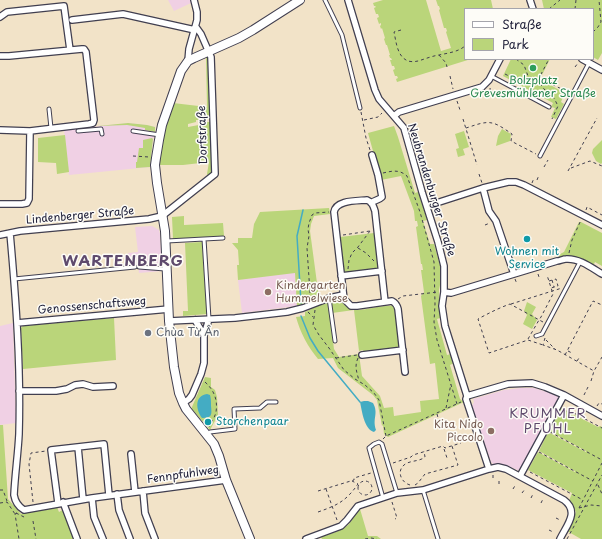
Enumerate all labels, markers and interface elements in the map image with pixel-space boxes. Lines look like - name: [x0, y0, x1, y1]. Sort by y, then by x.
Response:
- legend: [464, 8, 594, 60]
- text: Straße: [502, 15, 542, 33]
- text: Park: [502, 35, 529, 53]
- marker: Bolzplatz Grevesmühlener Straße: [528, 63, 538, 73]
- place label: Bolzplatz Grevesmühlener Straße: [470, 74, 596, 100]
- street label: Dorfstraße: [195, 105, 211, 165]
- street label: Neubrandenburger Straße: [404, 122, 458, 258]
- street label: Lindenberger Straße: [25, 205, 135, 227]
- marker: Wohnen mit Service: [522, 234, 532, 244]
- place label: Wohnen mit Service: [495, 245, 559, 271]
- district label: WARTENBERG: [63, 253, 183, 271]
- place label: Kindergarten Hummelwiese: [276, 279, 348, 305]
- marker: Kindergarten Hummelwiese: [263, 287, 273, 297]
- street label: Genossenschaftsweg: [37, 295, 147, 317]
- place label: Chùa Từ Ân: [156, 326, 219, 340]
- marker: Chùa Từ Ân: [143, 328, 153, 338]
- district label: KRUMMER PFUHL: [510, 406, 586, 437]
- place label: Storchenpaar: [216, 415, 289, 429]
- marker: Storchenpaar: [203, 417, 213, 427]
- place label: Kita Nido Piccolo: [434, 418, 483, 444]
- marker: Kita Nido Piccolo: [486, 426, 496, 436]
- street label: Fennpfuhlweg: [146, 463, 220, 487]

